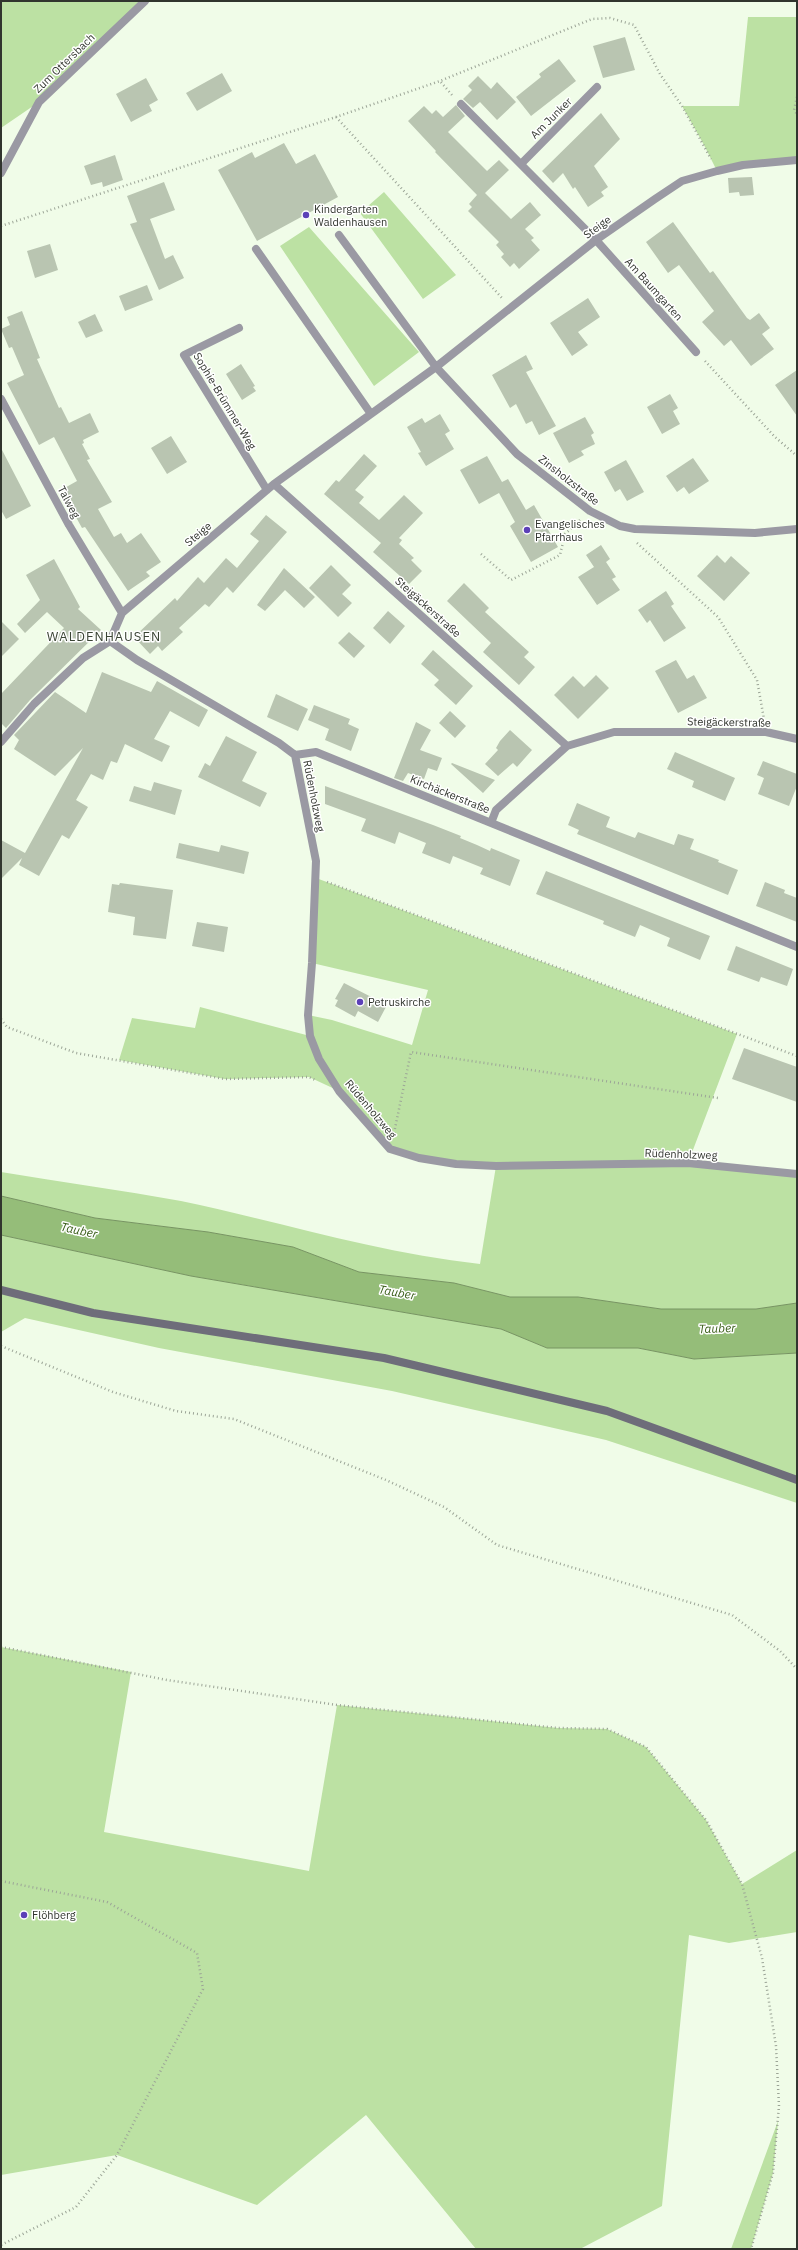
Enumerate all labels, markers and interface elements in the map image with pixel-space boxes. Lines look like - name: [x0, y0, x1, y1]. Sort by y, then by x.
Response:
- street label: Zum Ottersbach: [31, 30, 97, 96]
- street label: Am Junker: [527, 94, 575, 142]
- place label: Kindergarten Waldenhausen: [314, 202, 387, 229]
- marker: Kindergarten Waldenhausen: [301, 210, 311, 220]
- street label: Steige: [580, 212, 614, 242]
- street label: Am Baumgarten: [622, 255, 686, 323]
- street label: Sophie-Brümmer-Weg: [190, 350, 260, 452]
- street label: Zinsholzstraße: [536, 452, 602, 508]
- street label: Talweg: [55, 483, 83, 521]
- place label: Evangelisches Pfarrhaus: [535, 517, 605, 544]
- street label: Steige: [182, 519, 214, 549]
- marker: Evangelisches Pfarrhaus: [522, 525, 532, 535]
- street label: Steigäckerstraße: [392, 574, 464, 640]
- district label: WALDENHAUSEN: [47, 628, 161, 645]
- street label: Steigäckerstraße: [687, 714, 771, 730]
- street label: Rüdenholzweg: [300, 759, 328, 833]
- street label: Kirchäckerstraße: [408, 772, 492, 816]
- place label: Petruskirche: [368, 995, 430, 1009]
- marker: Petruskirche: [355, 997, 365, 1007]
- street label: Rüdenholzweg: [342, 1077, 400, 1141]
- street label: Rüdenholzweg: [644, 1146, 718, 1162]
- water label: Tauber: [59, 1219, 99, 1241]
- water label: Tauber: [377, 1281, 417, 1303]
- water label: Tauber: [698, 1320, 736, 1336]
- place label: Flöhberg: [32, 1908, 76, 1922]
- marker: Flöhberg: [19, 1910, 29, 1920]

